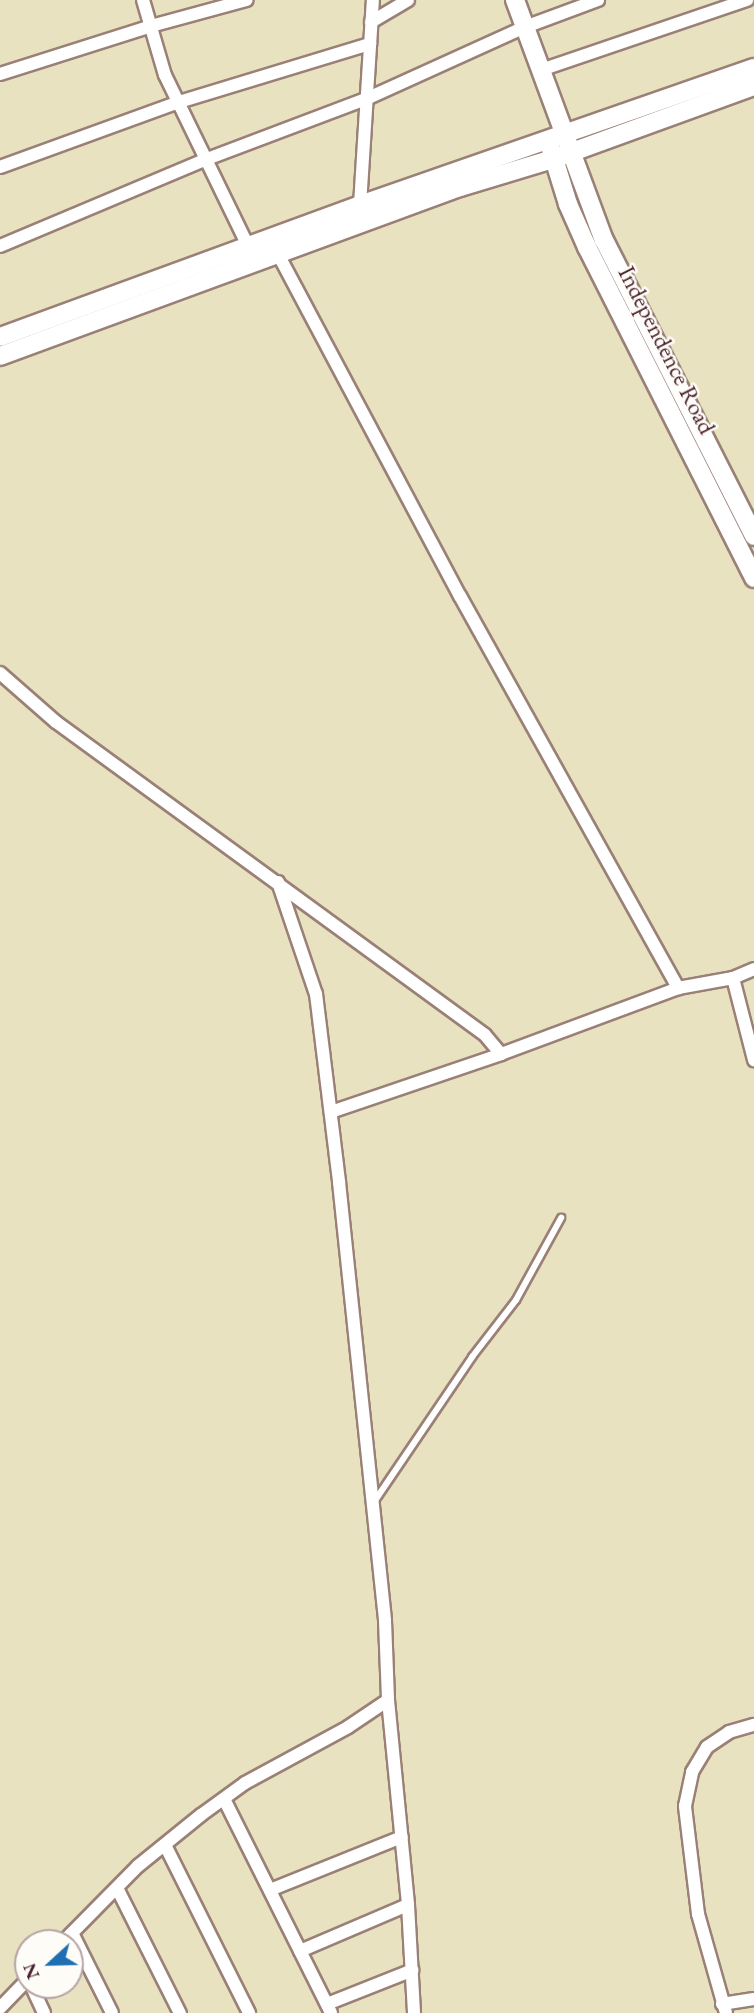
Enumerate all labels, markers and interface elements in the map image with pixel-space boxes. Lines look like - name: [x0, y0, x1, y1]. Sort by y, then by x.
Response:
- street label: Independence Road: [612, 261, 722, 439]
- north arrow: [14, 1929, 84, 1999]
- text: N: [16, 1959, 45, 1983]

